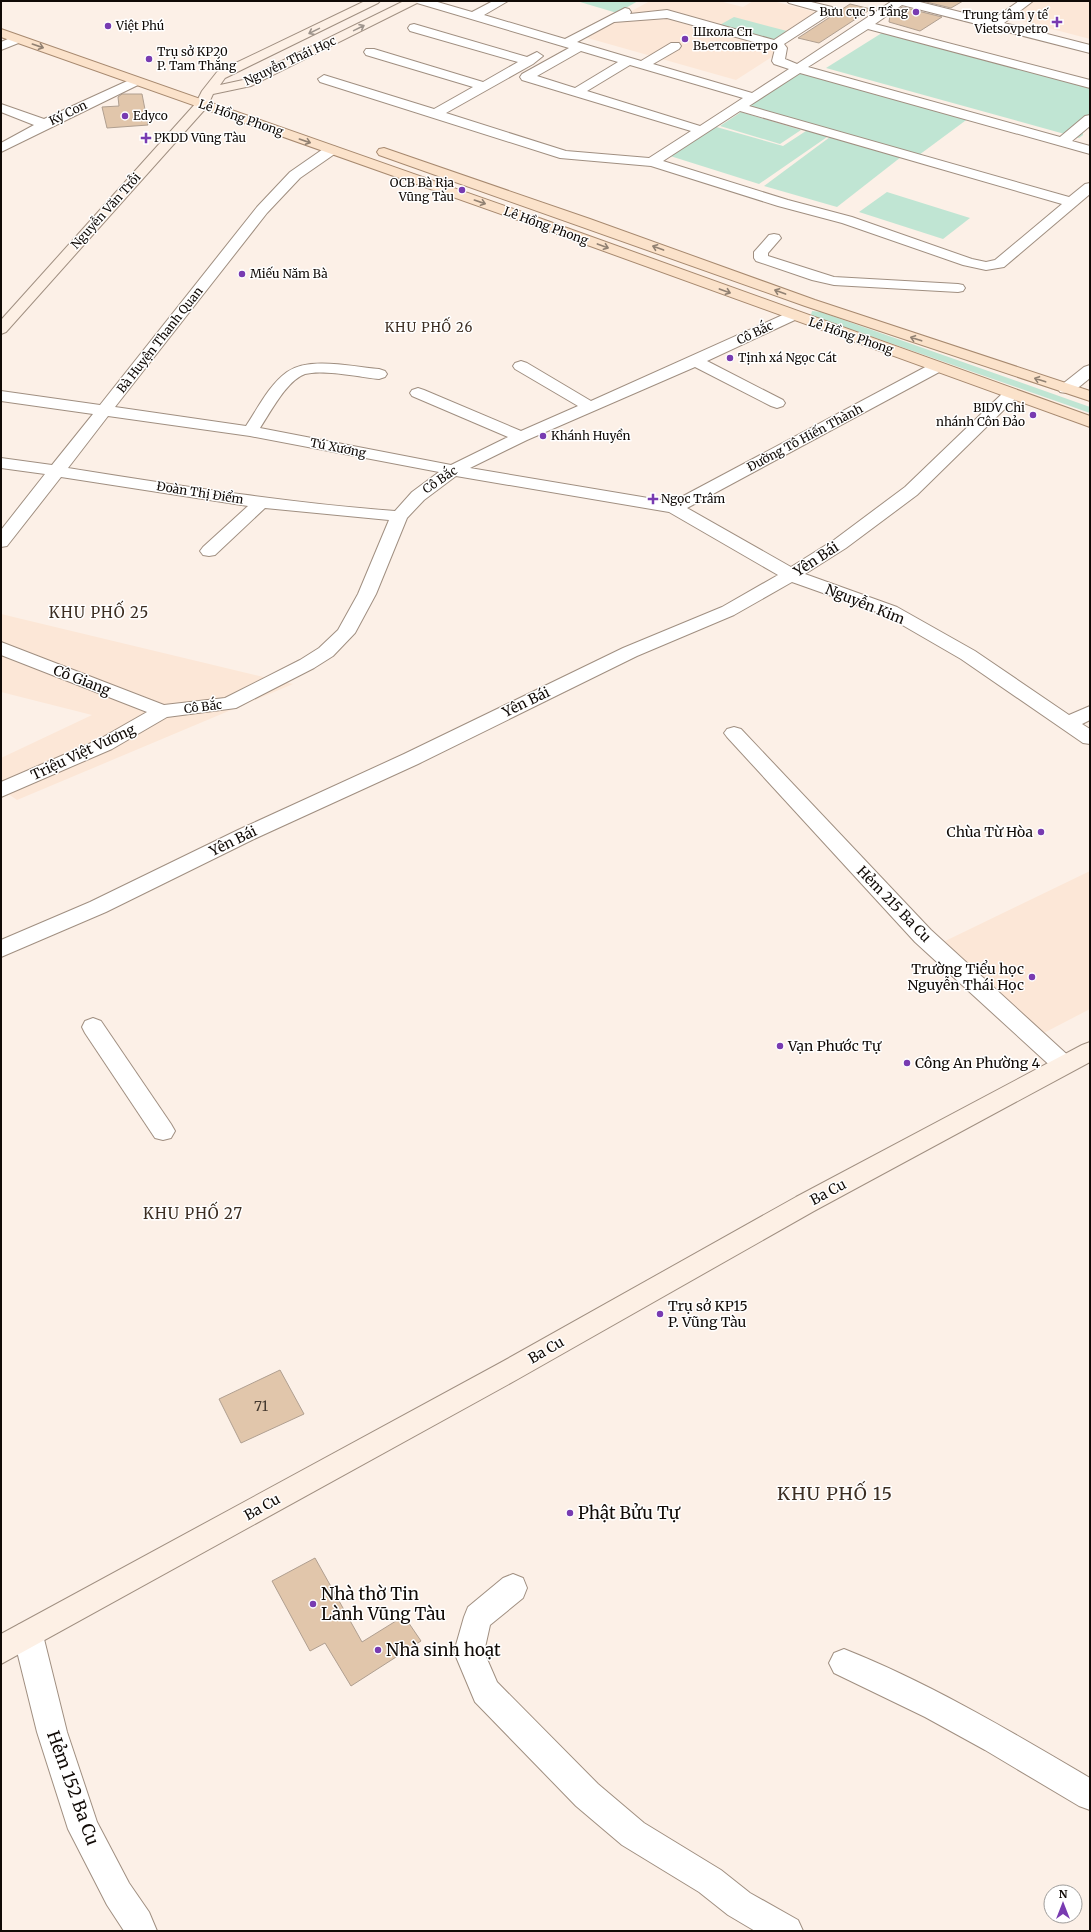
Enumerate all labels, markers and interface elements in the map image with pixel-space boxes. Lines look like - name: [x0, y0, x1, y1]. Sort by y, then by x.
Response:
- place label: Bưu cục 5 Tầng: [820, 4, 909, 19]
- marker: Bưu cục 5 Tầng: [911, 7, 921, 17]
- place label: Trung tâm y tế Vietsovpetro: [962, 7, 1050, 36]
- marker: Trung tâm y tế Vietsovpetro: [1051, 16, 1063, 28]
- place label: Việt Phú: [115, 18, 165, 33]
- marker: Việt Phú: [103, 21, 113, 31]
- one-way arrow: [353, 24, 365, 31]
- place label: Школа Сп Вьетсовпетро: [693, 24, 778, 53]
- one-way arrow: [308, 28, 320, 35]
- street label: Nguyễn Thái Học: [241, 33, 338, 88]
- marker: Школа Сп Вьетсовпетро: [680, 34, 690, 44]
- one-way arrow: [31, 43, 43, 51]
- place label: Trụ sở KP20 P. Tam Thắng: [157, 44, 237, 73]
- marker: Trụ sở KP20 P. Tam Thắng: [144, 54, 154, 64]
- street label: Lê Hồng Phong: [197, 96, 286, 139]
- street label: Ký Con: [46, 97, 89, 128]
- place label: Edyco: [133, 108, 168, 123]
- marker: Edyco: [120, 111, 130, 121]
- place label: PKDD Vũng Tàu: [154, 130, 247, 145]
- marker: PKDD Vũng Tàu: [141, 133, 151, 143]
- one-way arrow: [298, 137, 310, 145]
- street label: Nguyễn Văn Trỗi: [68, 170, 144, 252]
- place label: OCB Bà Rịa Vũng Tàu: [390, 175, 455, 204]
- marker: OCB Bà Rịa Vũng Tàu: [457, 185, 467, 195]
- one-way arrow: [474, 199, 486, 207]
- street label: Lê Hồng Phong: [502, 203, 591, 248]
- one-way arrow: [596, 243, 608, 251]
- one-way arrow: [652, 244, 664, 252]
- place label: Miếu Năm Bà: [250, 266, 328, 281]
- marker: Miếu Năm Bà: [237, 269, 247, 279]
- street label: Bà Huyện Thanh Quan: [114, 284, 206, 396]
- one-way arrow: [718, 288, 730, 296]
- one-way arrow: [774, 288, 786, 296]
- street label: Lê Hồng Phong: [807, 314, 896, 357]
- district label: KHU PHỐ 26: [385, 316, 473, 336]
- street label: Cô Bắc: [733, 316, 775, 347]
- one-way arrow: [911, 334, 923, 342]
- place label: Tịnh xá Ngọc Cát: [738, 350, 837, 365]
- marker: Tịnh xá Ngọc Cát: [725, 353, 735, 363]
- one-way arrow: [1034, 375, 1046, 383]
- place label: BIDV Chi nhánh Côn Đảo: [936, 400, 1025, 429]
- street label: Đường Tô Hiến Thành: [744, 401, 865, 474]
- marker: BIDV Chi nhánh Côn Đảo: [1028, 410, 1038, 420]
- place label: Khánh Huyền: [551, 428, 631, 443]
- marker: Khánh Huyền: [538, 431, 548, 441]
- street label: Tú Xương: [309, 435, 368, 460]
- street label: Cô Bắc: [418, 461, 460, 497]
- street label: Đoàn Thị Điểm: [156, 478, 245, 507]
- place label: Ngọc Trâm: [661, 491, 725, 506]
- marker: Ngọc Trâm: [648, 494, 658, 504]
- street label: Yên Bái: [789, 538, 842, 581]
- street label: Nguyễn Kim: [823, 580, 907, 628]
- district label: KHU PHỐ 25: [49, 600, 149, 622]
- street label: Cô Giang: [51, 661, 114, 699]
- street label: Yên Bái: [499, 683, 553, 722]
- street label: Cô Bắc: [183, 695, 223, 716]
- street label: Triệu Việt Vương: [28, 720, 139, 784]
- street label: Yên Bái: [206, 822, 260, 861]
- place label: Chùa Từ Hòa: [947, 823, 1033, 841]
- marker: Chùa Từ Hòa: [1036, 827, 1046, 837]
- street label: Hẻm 215 Ba Cu: [853, 862, 935, 946]
- place label: Trường Tiểu học Nguyễn Thái Học: [907, 960, 1024, 994]
- marker: Trường Tiểu học Nguyễn Thái Học: [1027, 972, 1037, 982]
- place label: Vạn Phước Tự: [787, 1037, 882, 1055]
- marker: Vạn Phước Tự: [775, 1041, 785, 1051]
- place label: Công An Phường 4: [915, 1054, 1040, 1072]
- marker: Công An Phường 4: [902, 1058, 912, 1068]
- street label: Ba Cu: [807, 1175, 849, 1209]
- district label: KHU PHỐ 27: [143, 1201, 243, 1223]
- place label: Trụ sở KP15 P. Vũng Tàu: [668, 1297, 748, 1331]
- marker: Trụ sở KP15 P. Vũng Tàu: [655, 1309, 665, 1319]
- street label: Ba Cu: [525, 1333, 567, 1367]
- house number: 71: [254, 1397, 268, 1415]
- district label: KHU PHỐ 15: [777, 1480, 893, 1505]
- street label: Ba Cu: [241, 1490, 283, 1524]
- place label: Phật Bửu Tự: [578, 1502, 681, 1524]
- marker: Phật Bửu Tự: [565, 1508, 575, 1518]
- place label: Nhà thờ Tin Lành Vũng Tàu: [321, 1583, 446, 1625]
- marker: Nhà thờ Tin Lành Vũng Tàu: [308, 1599, 318, 1609]
- place label: Nhà sinh hoạt: [386, 1639, 501, 1661]
- marker: Nhà sinh hoạt: [373, 1645, 383, 1655]
- street label: Hẻm 152 Ba Cu: [42, 1728, 104, 1848]
- north arrow: [1043, 1884, 1083, 1924]
- text: N: [1059, 1887, 1068, 1901]

